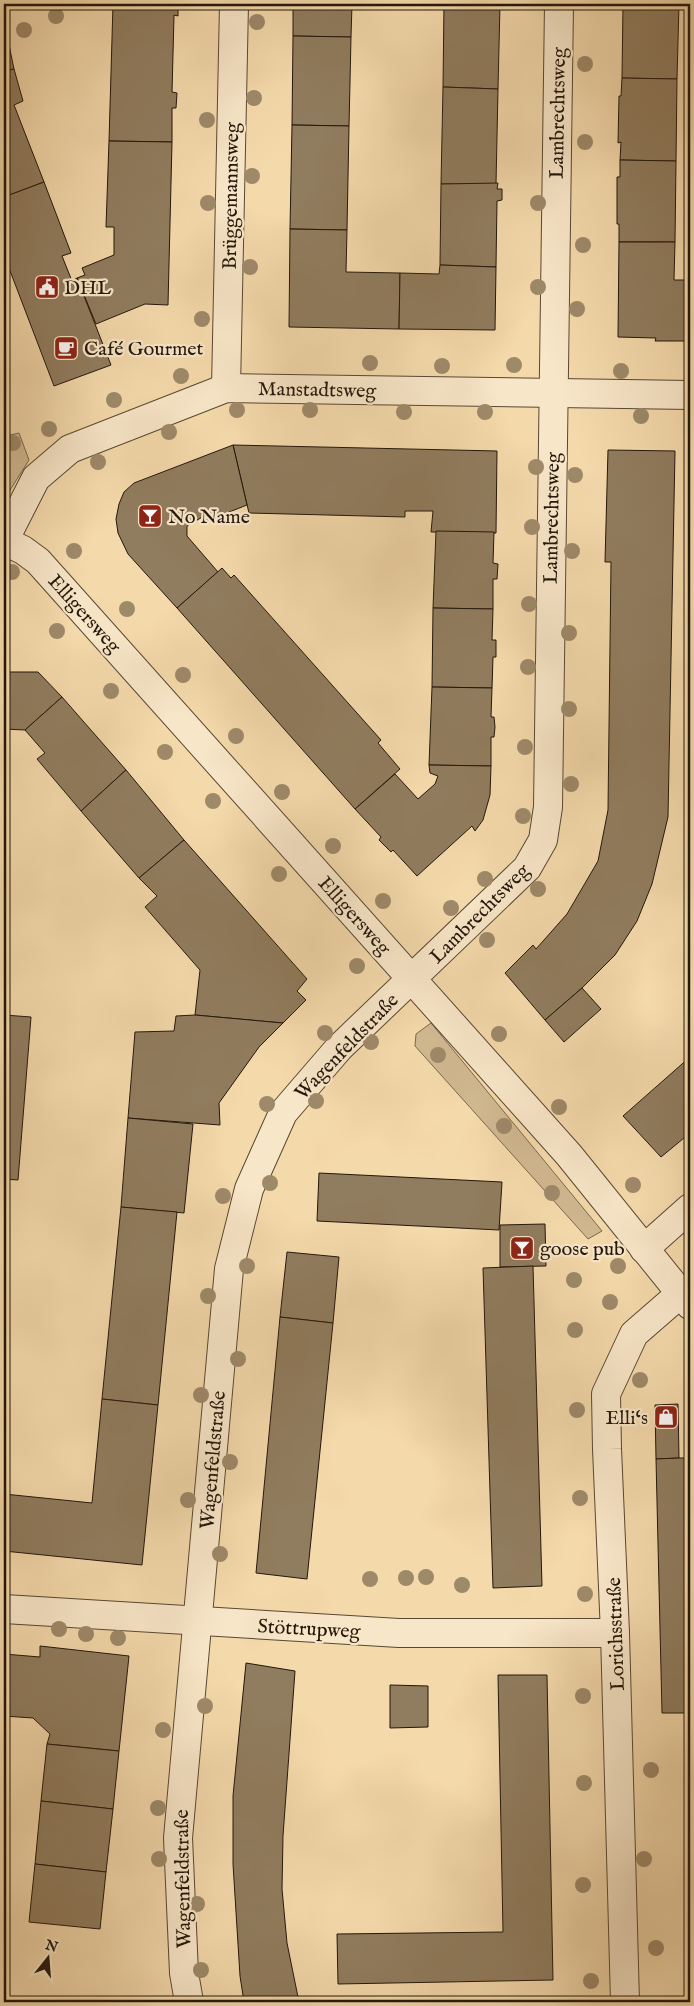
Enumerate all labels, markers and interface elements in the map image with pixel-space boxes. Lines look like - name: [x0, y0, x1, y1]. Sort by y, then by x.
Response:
- street label: Lambrechtsweg: [545, 46, 572, 179]
- street label: Brüggemannsweg: [218, 121, 245, 270]
- public building icon: DHL: [34, 274, 60, 300]
- place label: DHL: [64, 276, 112, 301]
- cafe icon: Café Gourmet: [53, 335, 79, 361]
- place label: Café Gourmet: [84, 337, 204, 362]
- street label: Manstadtsweg: [258, 377, 377, 404]
- street label: Lambrechtsweg: [539, 451, 566, 584]
- bar icon: No Name: [137, 503, 163, 529]
- place label: No Name: [168, 505, 250, 530]
- street label: Elligersweg: [42, 569, 127, 660]
- street label: Lambrechtsweg: [425, 858, 536, 969]
- street label: Elligersweg: [312, 871, 397, 962]
- street label: Wagenfeldstraße: [290, 988, 404, 1106]
- bar icon: goose pub: [509, 1235, 535, 1261]
- place label: goose pub: [540, 1237, 625, 1262]
- street label: Wagenfeldstraße: [195, 1390, 232, 1530]
- shop icon: Elli‘s: [653, 1404, 679, 1430]
- place label: Elli‘s: [605, 1406, 648, 1431]
- street label: Lorichsstraße: [602, 1577, 631, 1691]
- street label: Stöttrupweg: [257, 1614, 362, 1645]
- street label: Wagenfeldstraße: [170, 1809, 197, 1949]
- north arrow: [22, 1934, 72, 1984]
- text: N: [42, 1936, 60, 1957]

